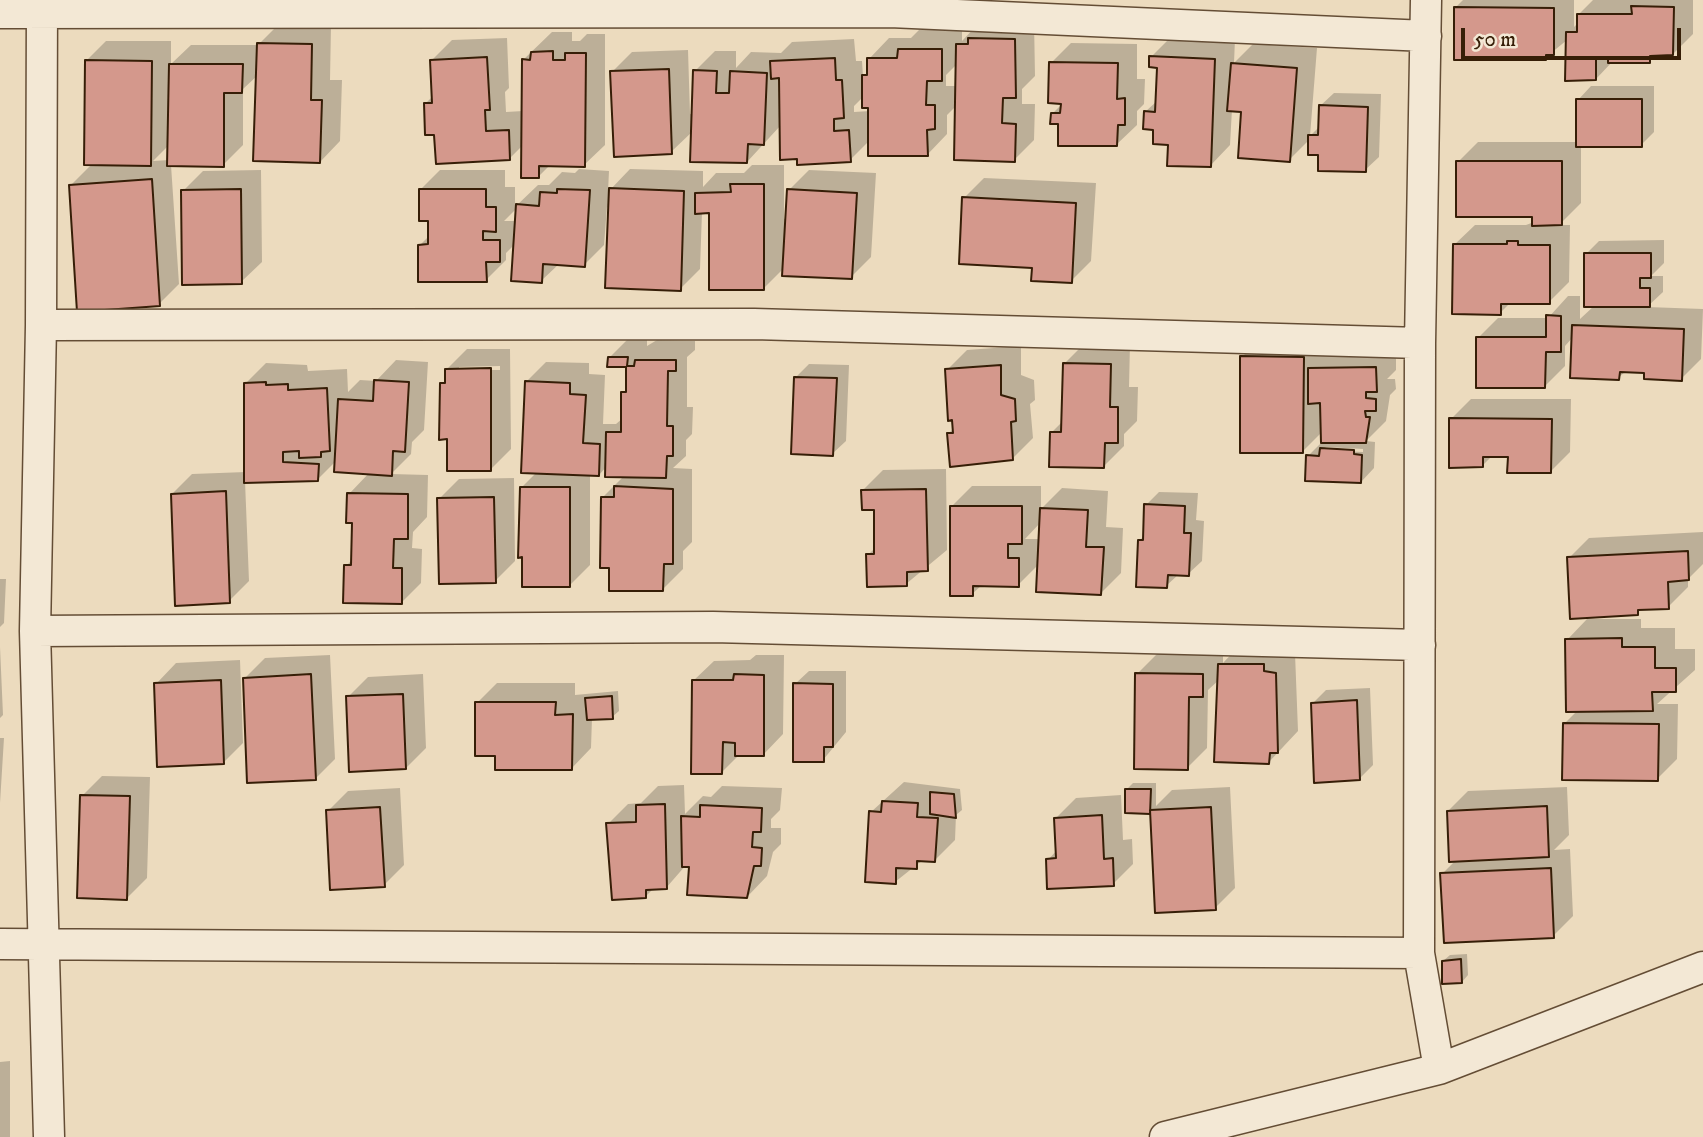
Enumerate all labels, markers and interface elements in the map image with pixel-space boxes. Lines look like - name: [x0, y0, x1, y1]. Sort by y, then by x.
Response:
- scale bar: [1465, 14, 1686, 58]
- text: 50 m: [1474, 27, 1516, 53]

